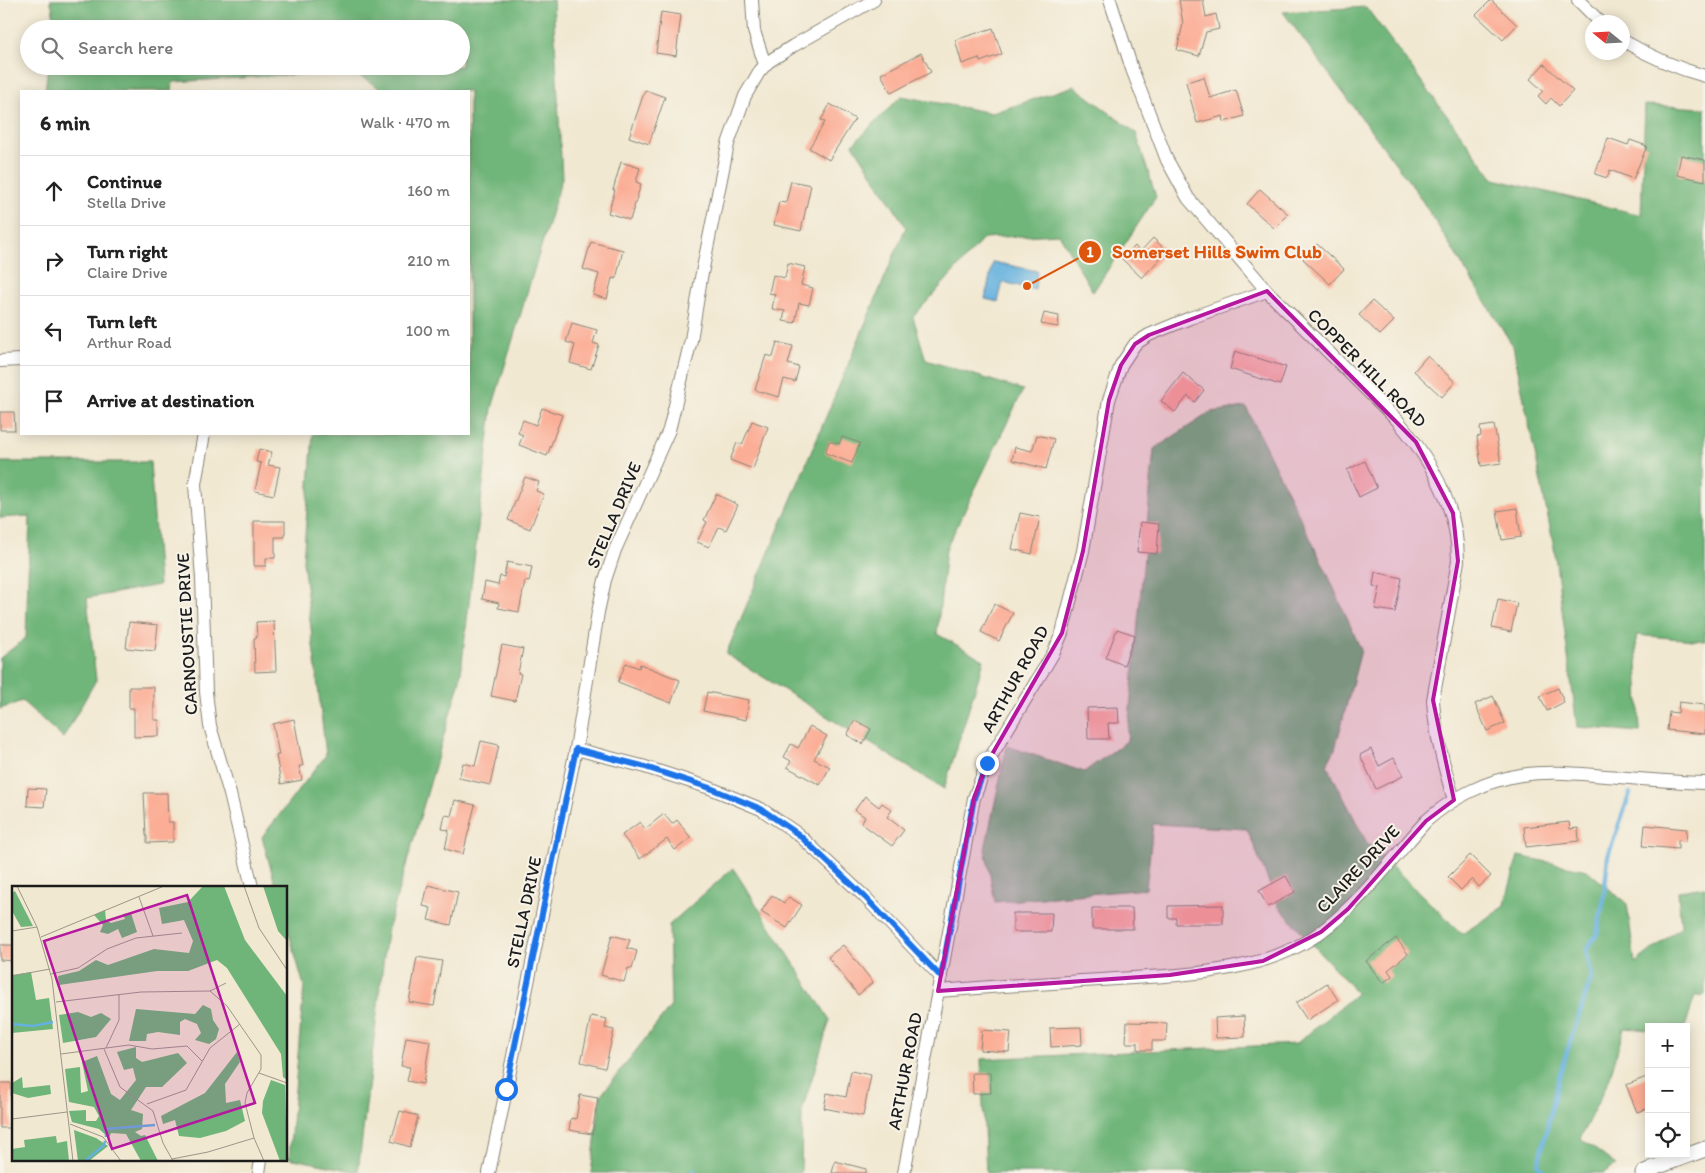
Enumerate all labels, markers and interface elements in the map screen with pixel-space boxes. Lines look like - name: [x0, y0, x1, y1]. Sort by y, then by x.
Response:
- north arrow: [1585, 15, 1630, 60]
- search box: [20, 20, 470, 75]
- icon: search: [38, 34, 66, 62]
- text: Search here: [78, 36, 173, 59]
- text: 6 min: [40, 110, 90, 135]
- text: Walk · 470 m: [360, 113, 450, 132]
- text: Continue: [87, 170, 162, 193]
- icon: ahead: [40, 177, 68, 205]
- text: 160 m: [407, 181, 450, 200]
- text: Stella Drive: [87, 193, 166, 212]
- callout: Somerset Hills Swim Club: [1077, 235, 1332, 269]
- text: Turn right: [87, 240, 168, 263]
- text: Somerset Hills Swim Club: [1112, 240, 1322, 263]
- text: 1: [1087, 243, 1094, 261]
- icon: right: [40, 247, 68, 275]
- text: 210 m: [407, 251, 450, 270]
- text: Claire Drive: [87, 263, 168, 282]
- street label: COPPER HILL ROAD: [1303, 304, 1431, 432]
- text: Turn left: [87, 310, 157, 333]
- icon: left: [40, 317, 68, 345]
- text: 100 m: [406, 321, 450, 340]
- text: Arthur Road: [87, 333, 172, 352]
- icon: arrive: [40, 387, 68, 415]
- text: Arrive at destination: [87, 389, 254, 412]
- street label: STELLA DRIVE: [582, 458, 646, 572]
- street label: CARNOUSTIE DRIVE: [172, 552, 202, 716]
- street label: ARTHUR ROAD: [976, 621, 1054, 737]
- route end: [976, 752, 999, 775]
- street label: CLAIRE DRIVE: [1312, 820, 1404, 918]
- street label: STELLA DRIVE: [501, 854, 547, 970]
- inset map: [12, 886, 288, 1160]
- street label: ARTHUR ROAD: [883, 1010, 927, 1132]
- map controls: [1645, 1023, 1690, 1158]
- button: +: [1645, 1023, 1690, 1068]
- button: −: [1645, 1068, 1690, 1113]
- route start: [495, 1078, 518, 1101]
- button: locate: [1645, 1113, 1690, 1158]

